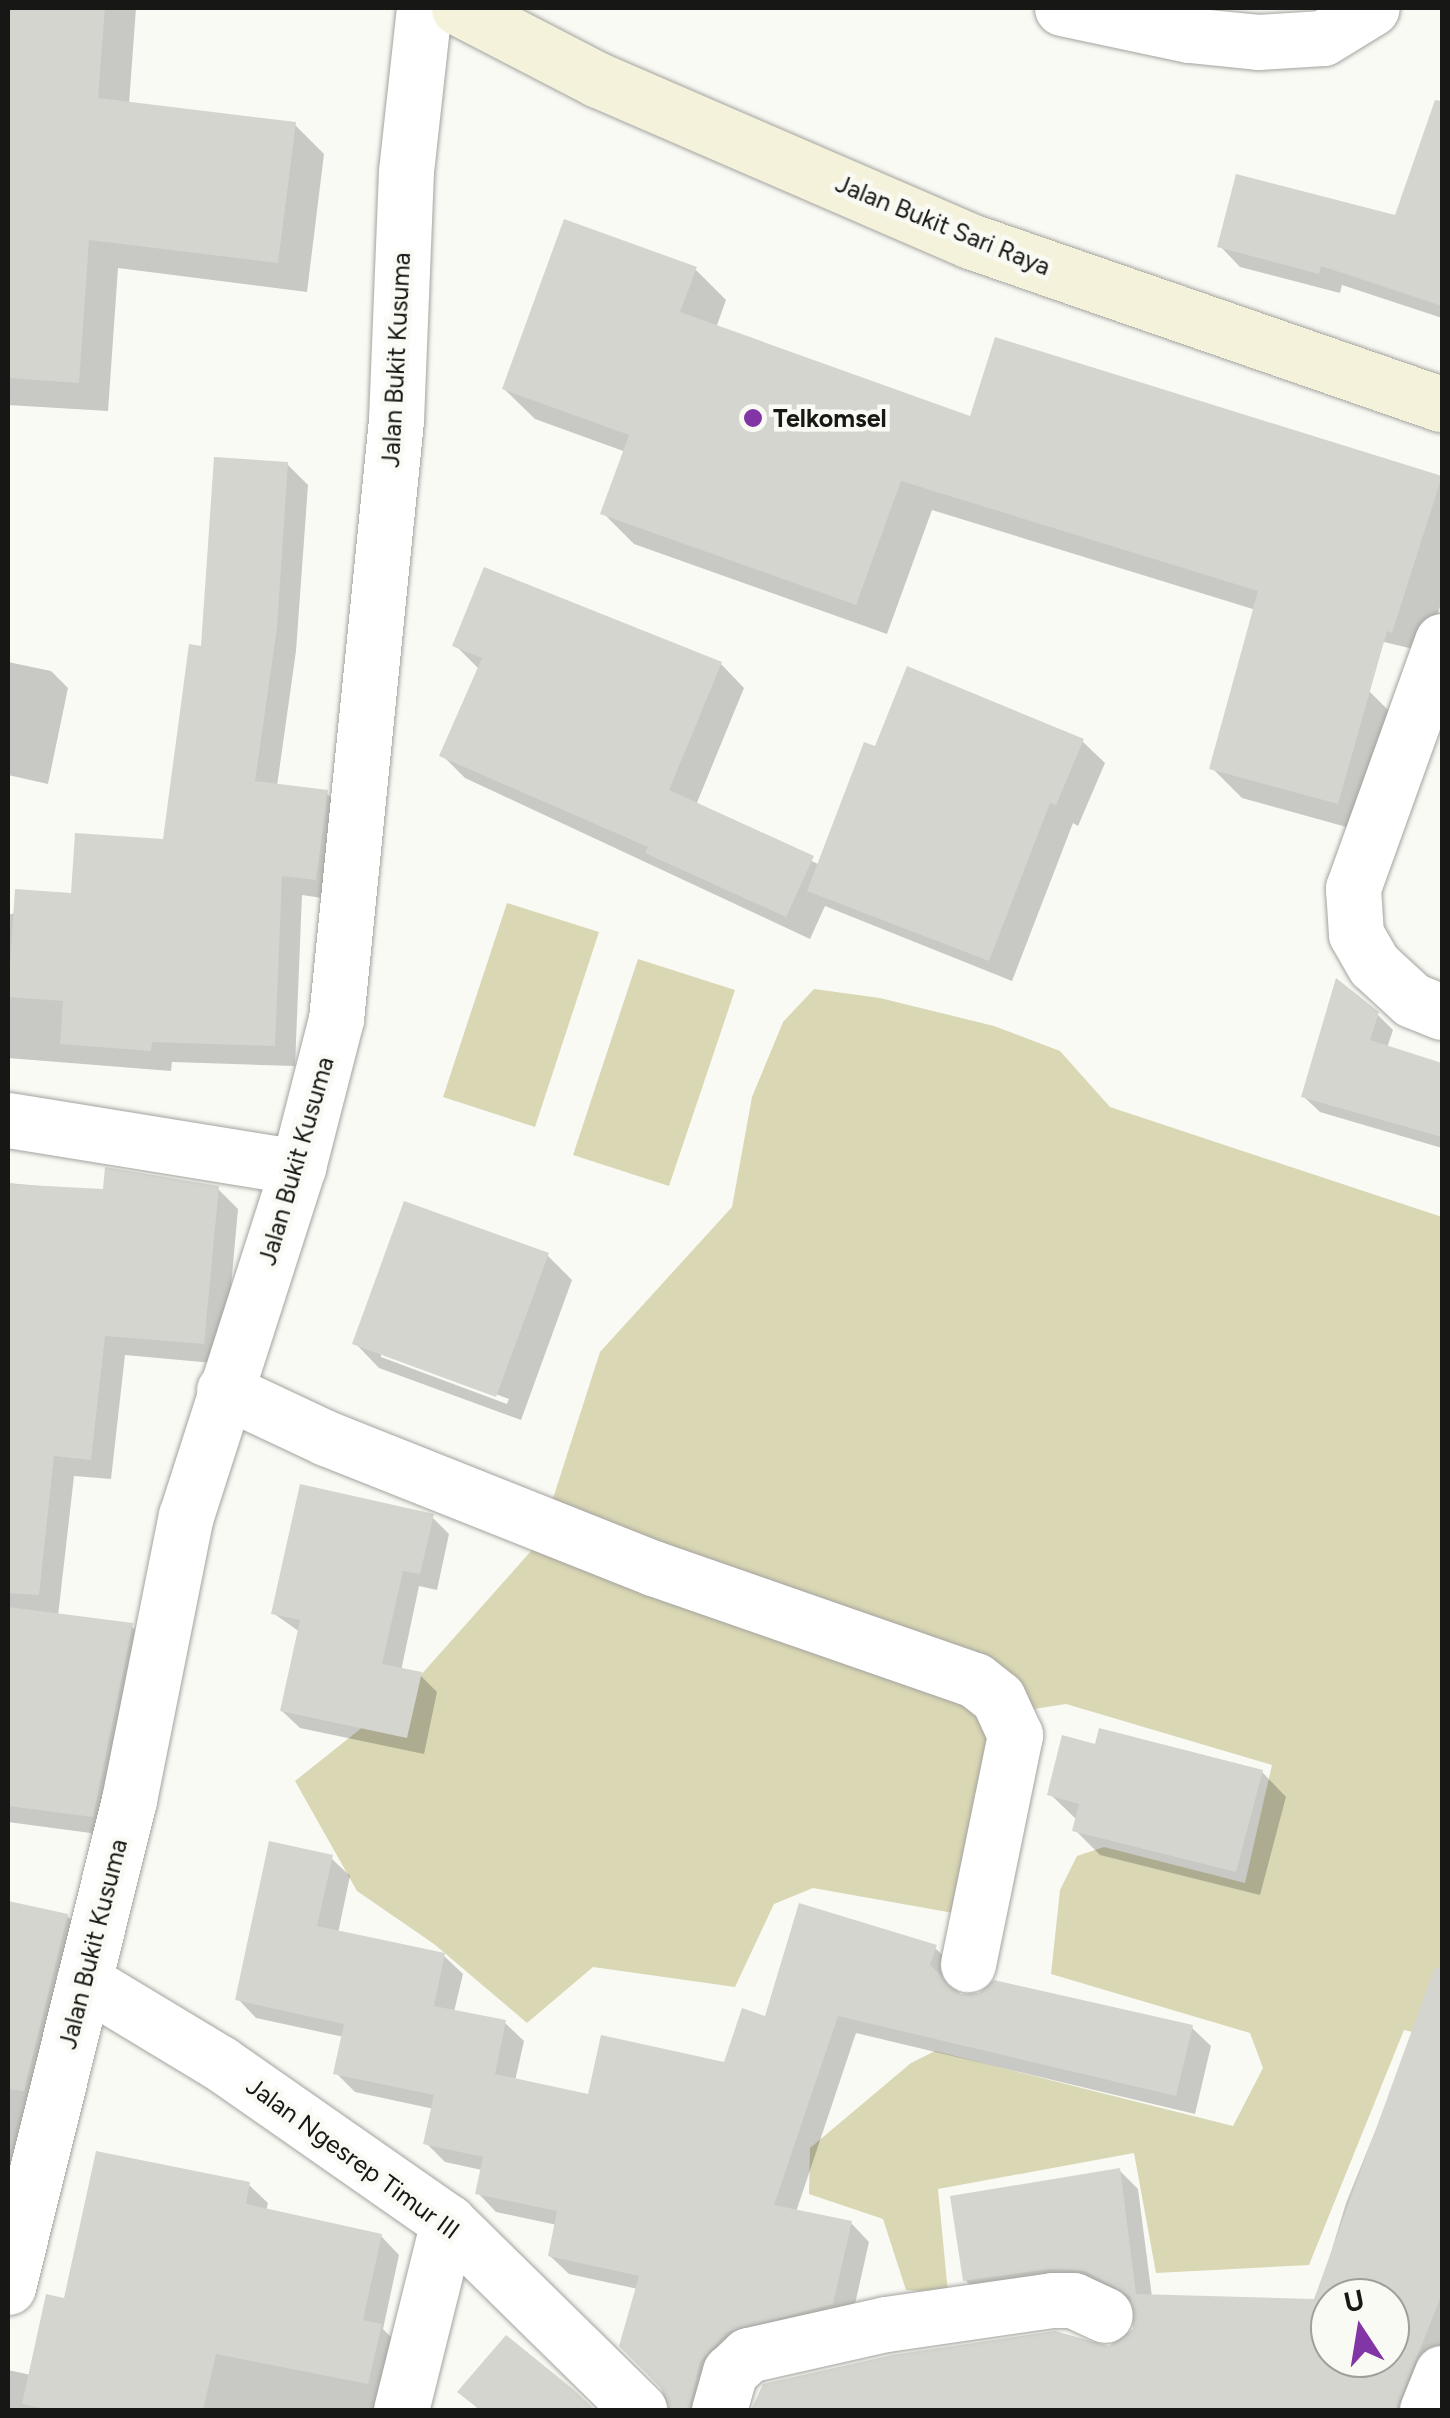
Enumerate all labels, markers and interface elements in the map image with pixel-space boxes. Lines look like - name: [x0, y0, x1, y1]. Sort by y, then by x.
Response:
- street label: Jalan Bukit Sari Raya: [831, 168, 1055, 282]
- street label: Jalan Bukit Kusuma: [375, 252, 417, 468]
- place label: Telkomsel: [773, 403, 887, 433]
- marker: Telkomsel: [742, 407, 764, 429]
- street label: Jalan Bukit Kusuma: [252, 1053, 340, 1269]
- street label: Jalan Bukit Kusuma: [52, 1836, 134, 2052]
- street label: Jalan Ngesrep Timur III: [241, 2071, 465, 2245]
- north arrow: [1310, 2278, 1410, 2378]
- text: U: [1341, 2282, 1367, 2319]

